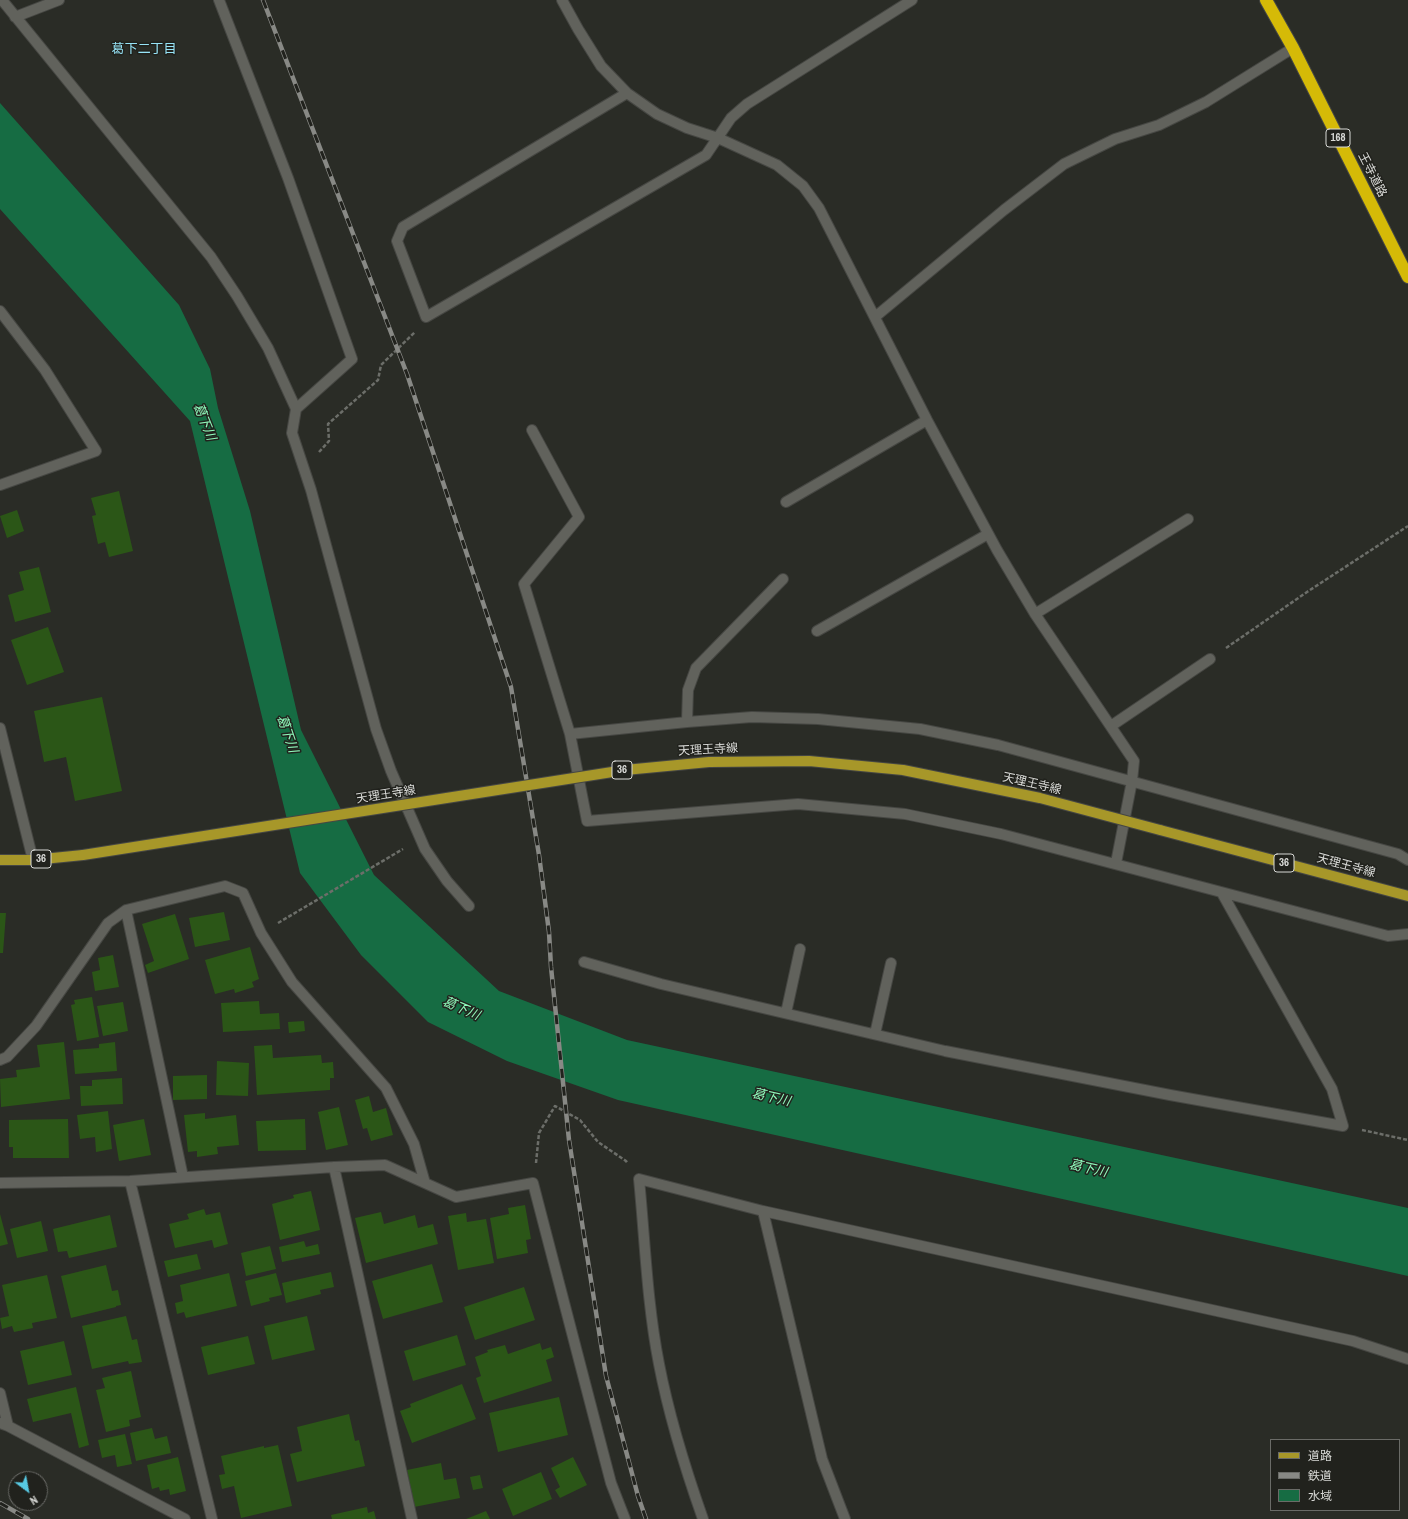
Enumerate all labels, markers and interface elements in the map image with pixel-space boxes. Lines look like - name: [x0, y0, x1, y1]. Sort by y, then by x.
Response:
- district label: 葛下二丁目: [112, 42, 176, 58]
- road number: 168: [1326, 129, 1350, 147]
- street label: 王寺道路: [1355, 150, 1389, 200]
- water label: 葛下川: [189, 401, 219, 443]
- water label: 葛下川: [273, 713, 301, 755]
- street label: 天理王寺線: [678, 741, 738, 759]
- road number: 36: [612, 761, 632, 779]
- street label: 天理王寺線: [1001, 770, 1063, 798]
- street label: 天理王寺線: [355, 783, 417, 807]
- road number: 36: [31, 850, 51, 868]
- street label: 天理王寺線: [1315, 851, 1377, 881]
- road number: 36: [1274, 854, 1294, 872]
- water label: 葛下川: [440, 994, 482, 1024]
- water label: 葛下川: [750, 1086, 792, 1110]
- water label: 葛下川: [1067, 1157, 1109, 1181]
- legend: [1270, 1439, 1400, 1511]
- text: 道路: [1308, 1448, 1332, 1464]
- text: 鉄道: [1308, 1468, 1332, 1484]
- north arrow: [8, 1471, 48, 1511]
- text: 水域: [1308, 1488, 1332, 1504]
- text: N: [27, 1493, 40, 1508]

